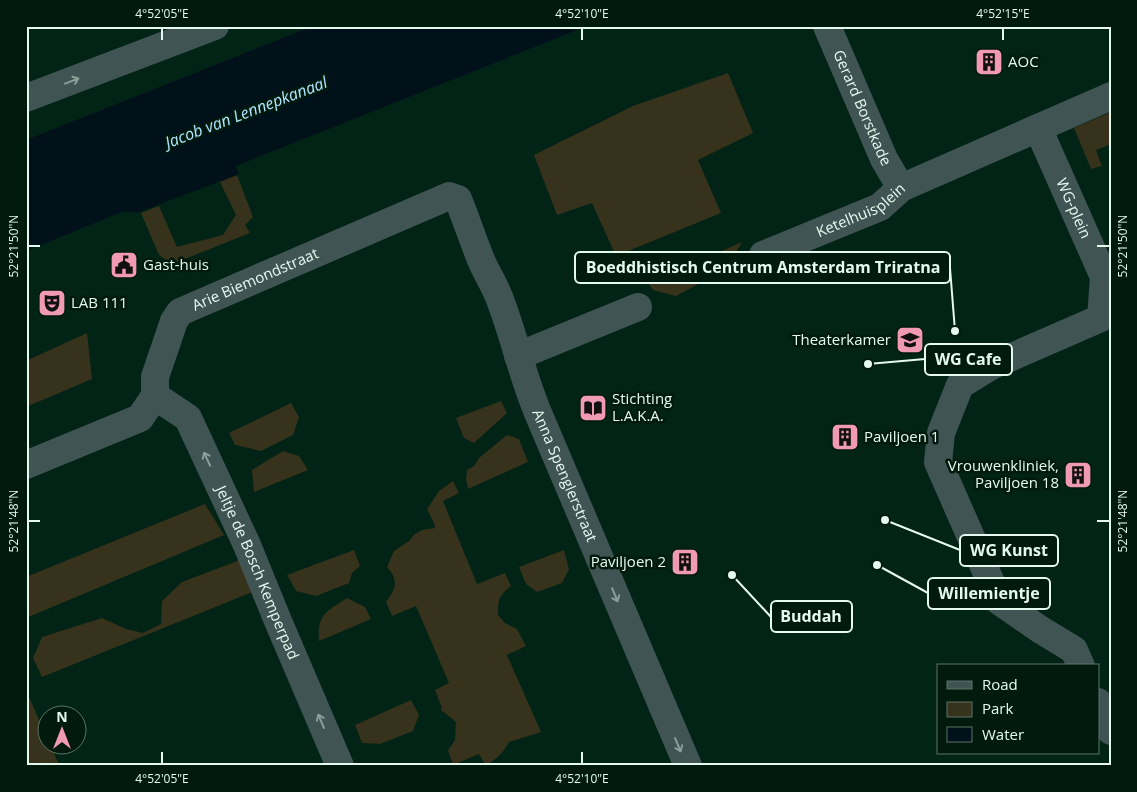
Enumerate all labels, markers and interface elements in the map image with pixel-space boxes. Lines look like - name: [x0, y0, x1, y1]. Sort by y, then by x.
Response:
- text: 4°52'05"E: [135, 5, 189, 22]
- text: 4°52'10"E: [555, 5, 609, 22]
- text: 4°52'15"E: [976, 5, 1030, 22]
- street label: Gerard Borstkade: [829, 46, 897, 169]
- building icon: AOC: [974, 47, 1004, 77]
- place label: AOC: [1008, 51, 1039, 71]
- water label: Jacob van Lennepkanaal: [159, 71, 331, 154]
- one-way arrow: [64, 76, 79, 85]
- street label: WG-plein: [1052, 175, 1097, 241]
- street label: Ketelhuisplein: [813, 178, 909, 241]
- text: 52°21'50"N: [5, 215, 22, 277]
- text: 52°21'50"N: [1114, 215, 1131, 277]
- street label: Arie Biemondstraat: [189, 243, 321, 315]
- public building icon: Gast-huis: [109, 250, 139, 280]
- callout: Boeddhistisch Centrum Amsterdam Triratna: [575, 252, 950, 283]
- place label: Gast-huis: [143, 254, 209, 274]
- text: Boeddhistisch Centrum Amsterdam Triratna: [586, 256, 940, 278]
- theatre icon: LAB 111: [37, 288, 67, 318]
- place label: LAB 111: [71, 292, 128, 312]
- school or university icon: Theaterkamer: [895, 325, 925, 355]
- place label: Theaterkamer: [792, 329, 891, 349]
- callout: WG Cafe: [925, 344, 1012, 375]
- text: WG Cafe: [935, 348, 1001, 370]
- place label: Stichting L.A.K.A.: [612, 388, 672, 425]
- library icon: Stichting L.A.K.A.: [578, 393, 608, 423]
- street label: Anna Spenglerstraat: [528, 406, 603, 545]
- building icon: Paviljoen 1: [830, 422, 860, 452]
- place label: Paviljoen 1: [864, 426, 939, 446]
- one-way arrow: [202, 452, 212, 467]
- place label: Vrouwenkliniek, Paviljoen 18: [948, 455, 1059, 492]
- building icon: Vrouwenkliniek, Paviljoen 18: [1063, 460, 1093, 490]
- street label: Jeltje de Bosch Kemperpad: [211, 480, 304, 662]
- text: 52°21'48"N: [5, 490, 22, 552]
- text: 52°21'48"N: [1114, 490, 1131, 552]
- callout: WG Kunst: [960, 535, 1058, 566]
- text: WG Kunst: [970, 539, 1048, 561]
- building icon: Paviljoen 2: [670, 547, 700, 577]
- place label: Paviljoen 2: [591, 551, 666, 571]
- callout: Willemientje: [928, 578, 1050, 609]
- text: Willemientje: [938, 582, 1040, 604]
- one-way arrow: [610, 587, 620, 602]
- callout: Buddah: [771, 601, 852, 632]
- text: Buddah: [780, 605, 842, 627]
- legend: [937, 664, 1100, 754]
- text: Road: [982, 674, 1018, 694]
- text: Park: [982, 698, 1013, 718]
- north arrow: [38, 704, 88, 754]
- text: N: [56, 707, 68, 726]
- one-way arrow: [315, 714, 325, 729]
- text: Water: [982, 724, 1024, 744]
- one-way arrow: [674, 737, 684, 752]
- text: 4°52'05"E: [135, 770, 189, 787]
- text: 4°52'10"E: [555, 770, 609, 787]

